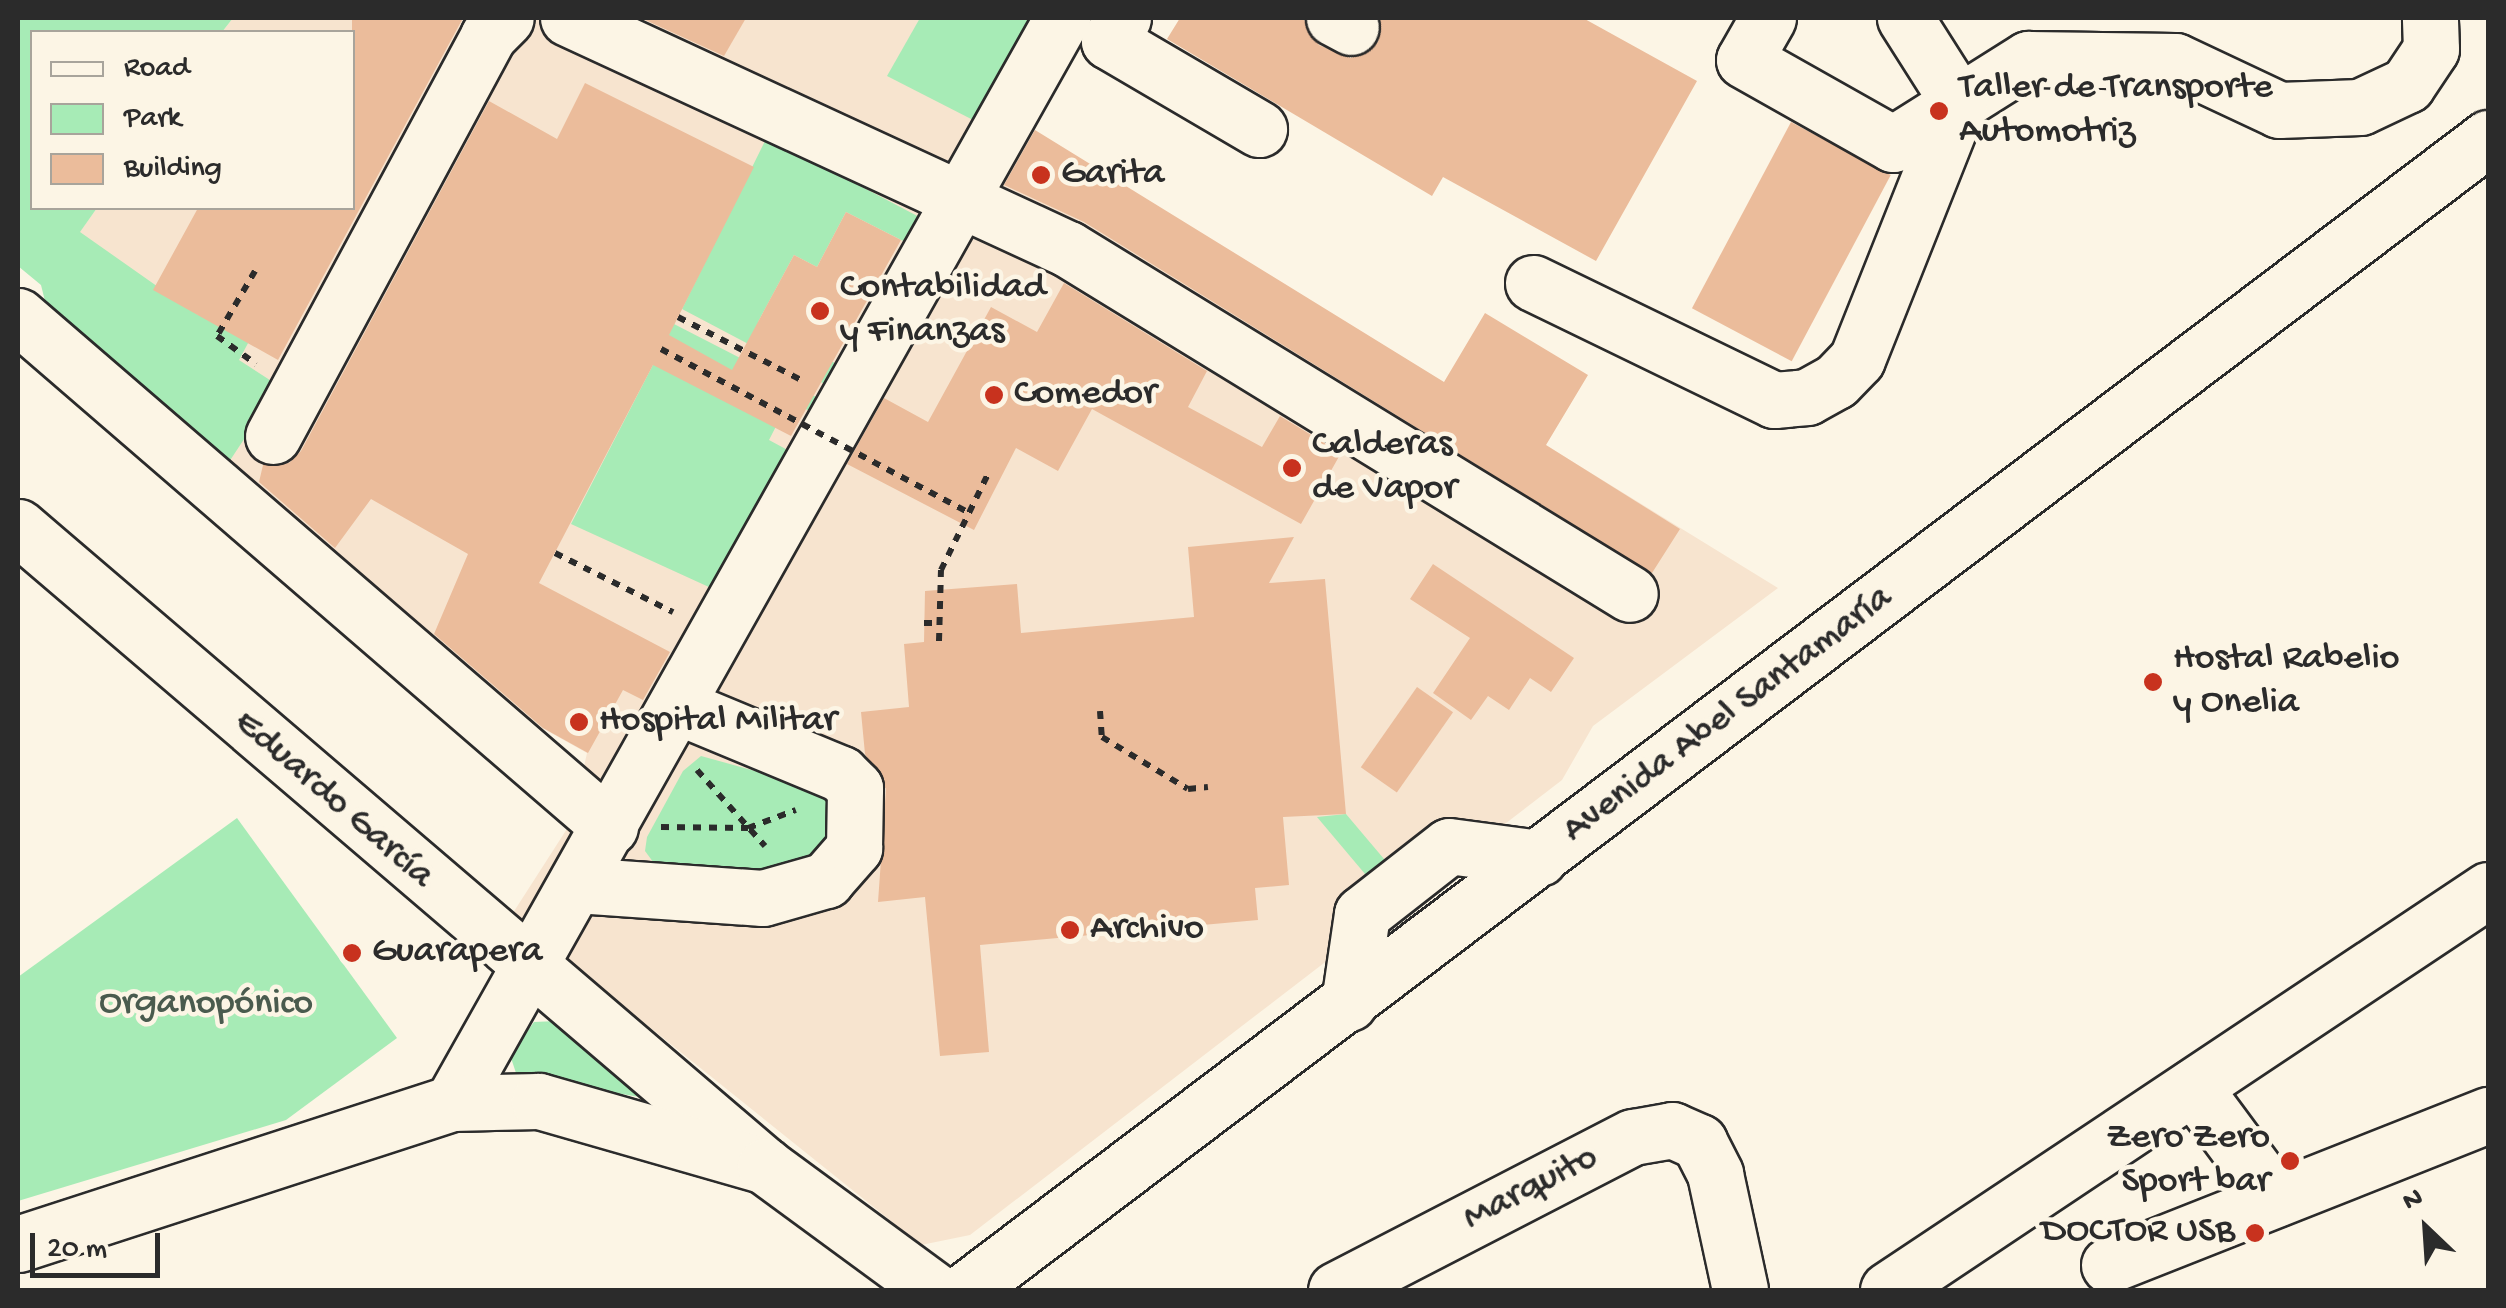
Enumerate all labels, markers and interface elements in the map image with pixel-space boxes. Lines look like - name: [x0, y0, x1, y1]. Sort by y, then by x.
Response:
- legend: [30, 30, 355, 210]
- text: Road: [124, 52, 190, 87]
- place label: Taller de Transporte Automotriz: [1959, 66, 2273, 156]
- marker: Taller de Transporte Automotriz: [1928, 100, 1950, 122]
- text: Park: [124, 102, 181, 137]
- text: Building: [124, 152, 222, 187]
- place label: Garita: [1061, 152, 1164, 198]
- marker: Garita: [1030, 164, 1052, 186]
- place label: Contabilidad y Finanzas: [840, 266, 1046, 356]
- marker: Contabilidad y Finanzas: [809, 300, 831, 322]
- place label: Comedor: [1014, 372, 1156, 418]
- marker: Comedor: [983, 384, 1005, 406]
- place label: Calderas de Vapor: [1312, 423, 1457, 512]
- marker: Calderas de Vapor: [1281, 457, 1303, 479]
- street label: Avenida Abel Santamaría: [1554, 576, 1902, 854]
- place label: Hostal Rabelio y Onelia: [2173, 637, 2399, 726]
- marker: Hostal Rabelio y Onelia: [2142, 671, 2164, 693]
- place label: Hospital Militar: [599, 699, 837, 745]
- street label: Eduardo García: [224, 701, 442, 899]
- marker: Hospital Militar: [568, 711, 590, 733]
- place label: Archivo: [1090, 907, 1204, 953]
- marker: Archivo: [1059, 919, 1081, 941]
- place label: Guarapera: [372, 930, 542, 976]
- marker: Guarapera: [341, 942, 363, 964]
- park label: Organopónico: [99, 982, 313, 1028]
- place label: Zero Zero Sport bar: [2106, 1116, 2270, 1206]
- street label: Marquito: [1456, 1136, 1606, 1242]
- marker: Zero Zero Sport bar: [2279, 1150, 2301, 1172]
- north arrow: [2376, 1178, 2476, 1278]
- text: N: [2398, 1182, 2428, 1219]
- place label: DOCTOR USB: [2041, 1210, 2235, 1256]
- scale bar: [35, 1213, 165, 1275]
- marker: DOCTOR USB: [2244, 1222, 2266, 1244]
- text: 20 m: [47, 1233, 107, 1268]

